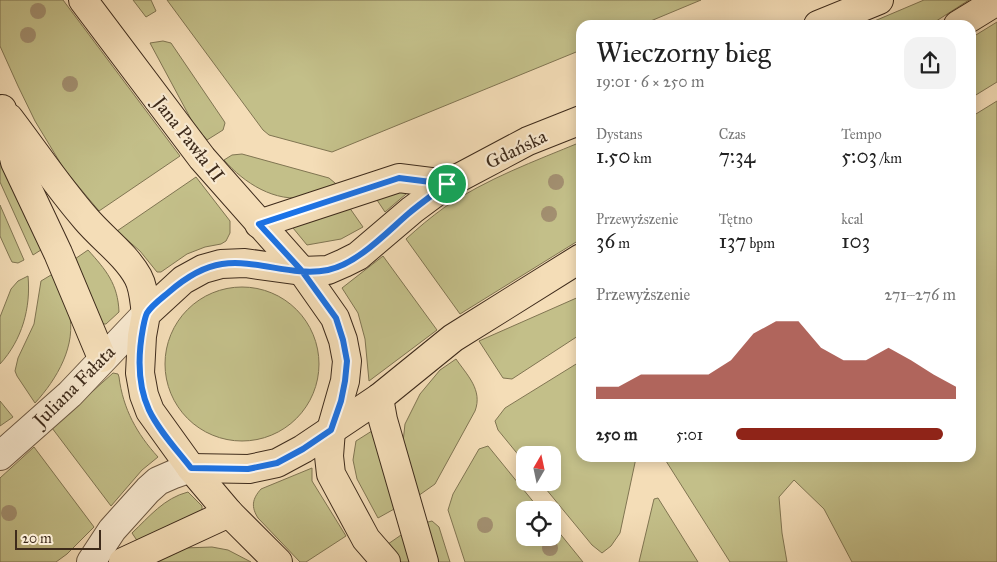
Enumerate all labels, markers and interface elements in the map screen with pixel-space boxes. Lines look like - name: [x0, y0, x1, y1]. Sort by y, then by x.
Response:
- text: Wieczorny bieg: [596, 35, 771, 70]
- button: share: [904, 37, 956, 89]
- text: 19:01 · 6 × 250 m: [596, 72, 705, 91]
- street label: Jana Pawła II: [147, 90, 229, 187]
- street label: Gdańska: [482, 124, 551, 174]
- text: Dystans: [596, 126, 642, 143]
- text: Czas: [719, 126, 746, 143]
- text: Tempo: [841, 126, 882, 143]
- text: 1.50: [596, 143, 630, 169]
- text: 7:34: [719, 143, 755, 169]
- text: 5:03: [841, 143, 877, 169]
- text: km: [630, 150, 652, 167]
- text: /km: [877, 150, 902, 167]
- pin: [426, 163, 468, 205]
- icon: arrive: [433, 170, 461, 198]
- text: Przewyższenie: [596, 211, 678, 228]
- text: Tętno: [719, 211, 753, 228]
- text: kcal: [841, 211, 863, 228]
- text: 36: [596, 228, 615, 254]
- text: 137: [719, 228, 747, 254]
- text: 103: [841, 228, 870, 254]
- text: m: [615, 235, 630, 252]
- text: bpm: [747, 235, 775, 252]
- text: Przewyższenie: [596, 285, 690, 304]
- text: 271–276 m: [884, 285, 956, 304]
- street label: Juliana Fałata: [27, 340, 121, 434]
- text: 250 m: [596, 425, 637, 444]
- text: 5:01: [676, 425, 703, 444]
- north arrow: [516, 446, 561, 491]
- map controls: [516, 446, 561, 546]
- button: locate: [516, 501, 561, 546]
- scale bar: [15, 527, 101, 550]
- text: 20 m: [22, 530, 52, 547]

